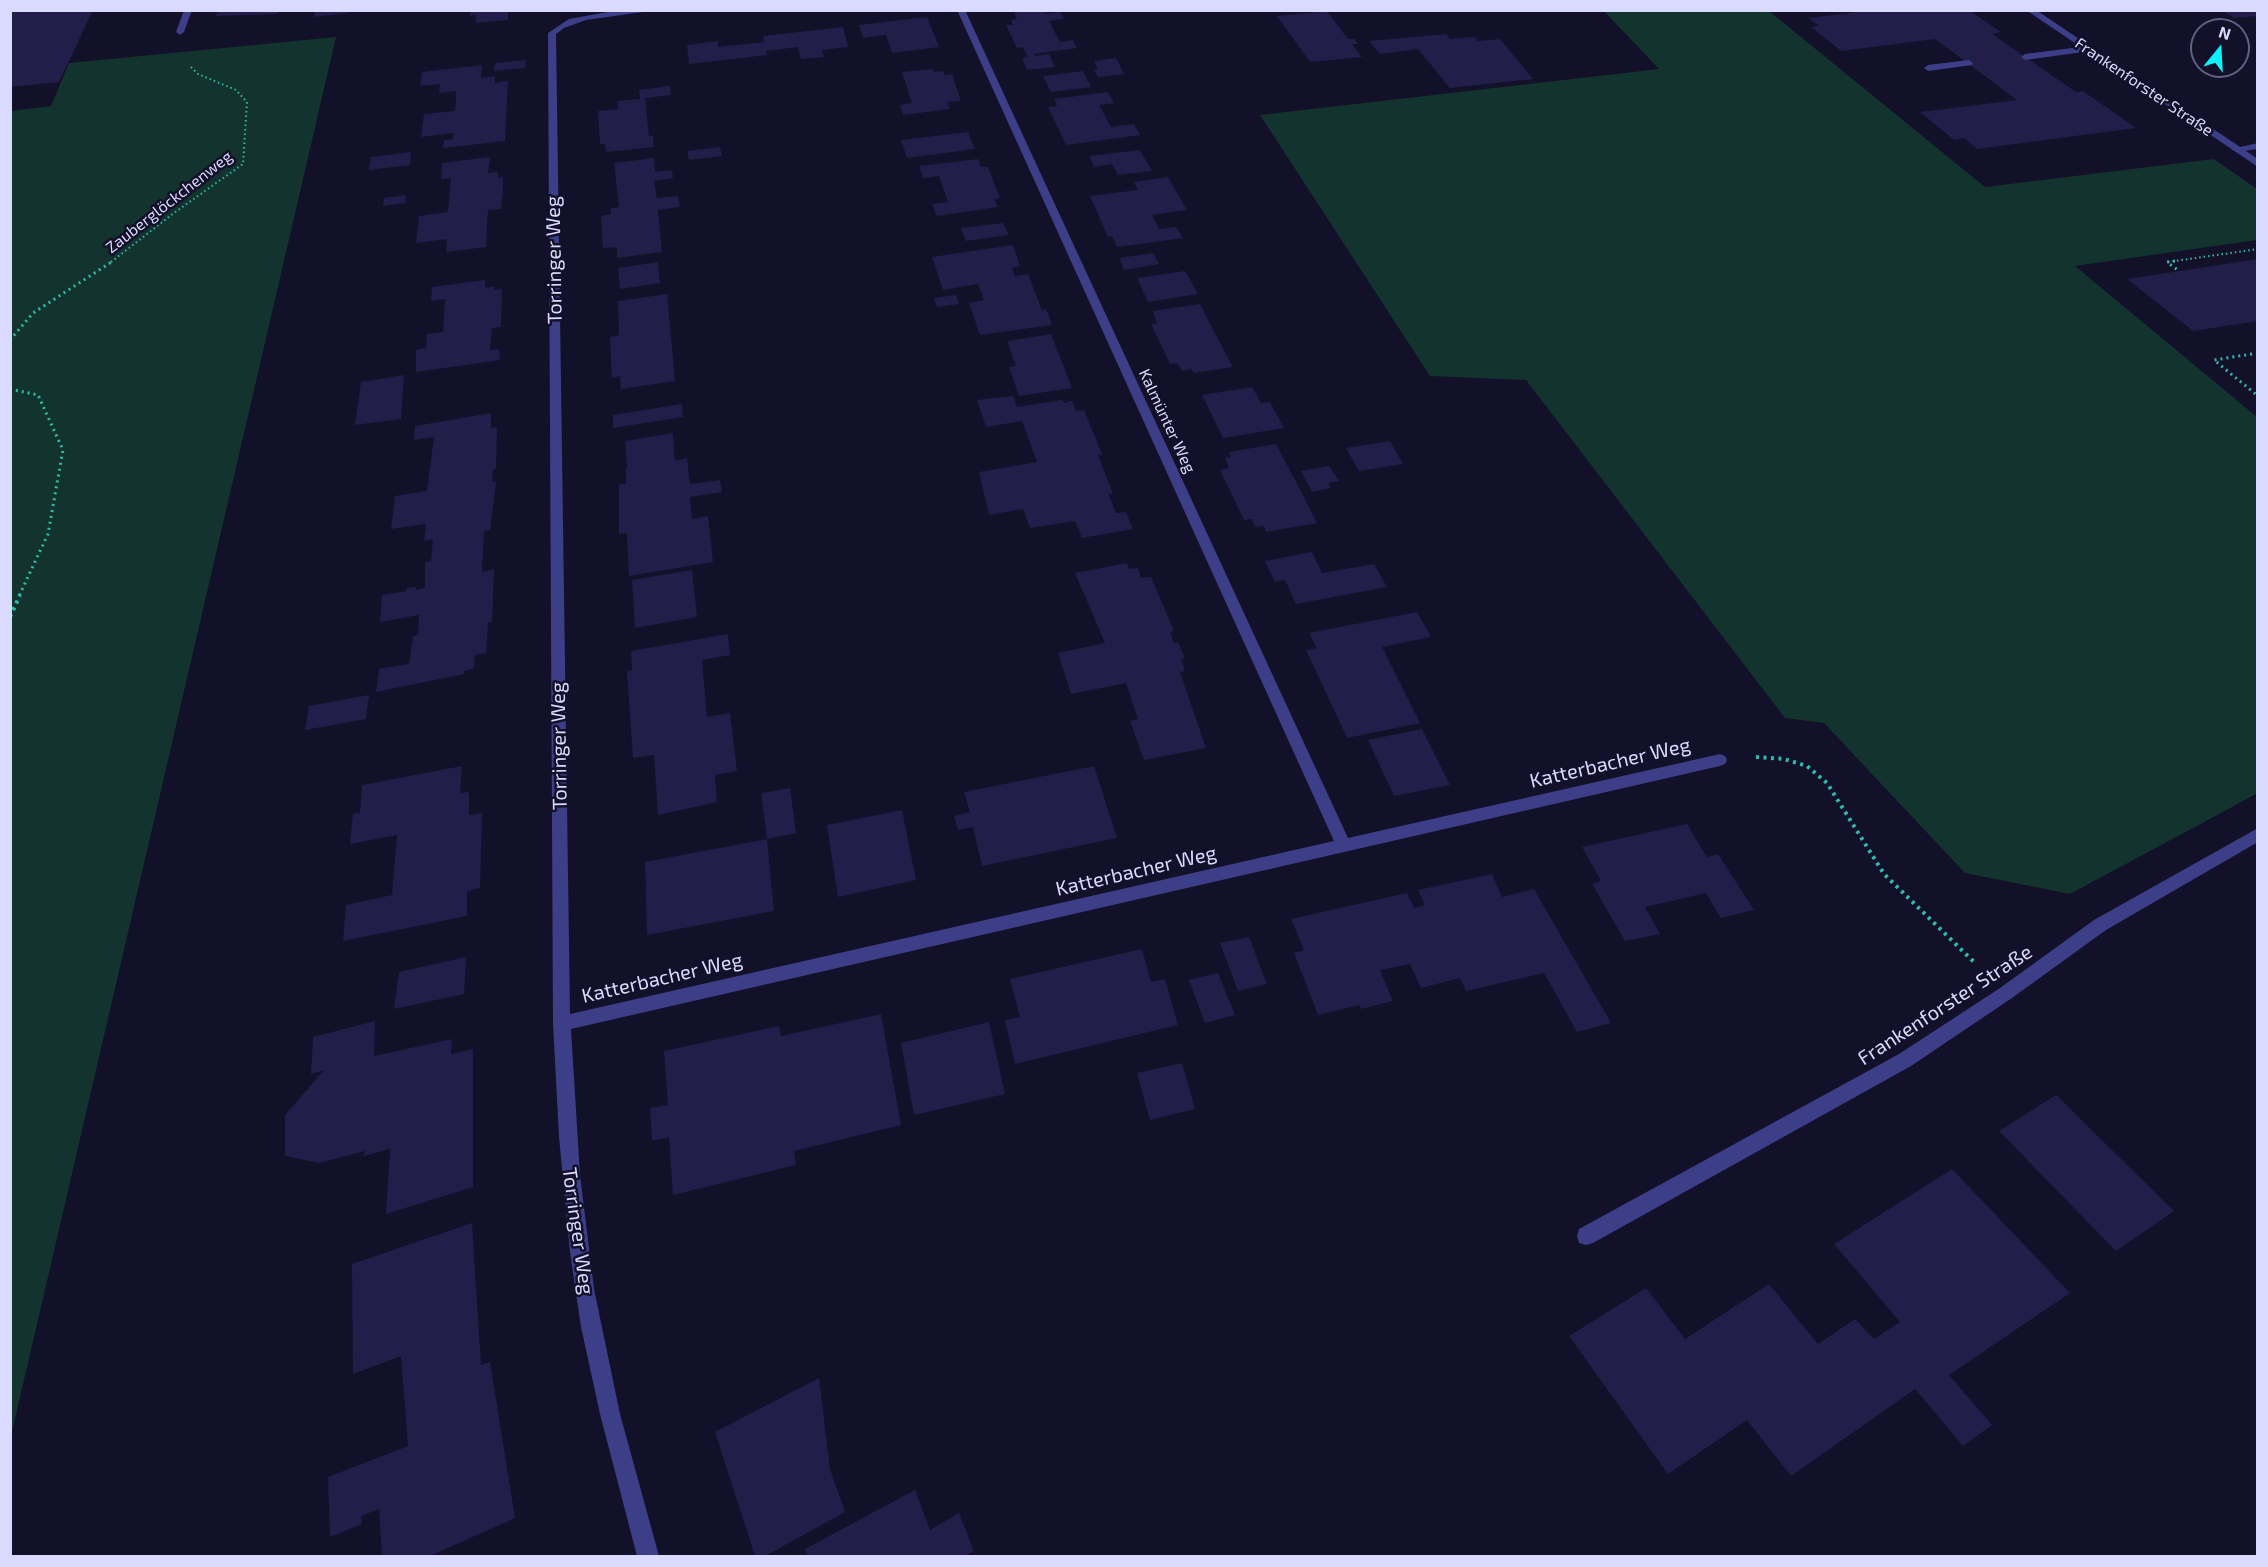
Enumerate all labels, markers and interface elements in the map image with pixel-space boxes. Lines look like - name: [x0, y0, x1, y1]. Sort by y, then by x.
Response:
- north arrow: [2190, 18, 2250, 78]
- text: N: [2217, 21, 2234, 43]
- street label: Frankenforster Straße: [2071, 34, 2217, 140]
- street label: Zauberglöckchenweg: [102, 147, 236, 257]
- street label: Torringer Weg: [541, 196, 567, 324]
- street label: Kalmünter Weg: [1135, 366, 1199, 476]
- street label: Torringer Weg: [546, 682, 572, 810]
- street label: Katterbacher Weg: [1527, 733, 1693, 793]
- street label: Katterbacher Weg: [1053, 841, 1219, 901]
- street label: Frankenforster Straße: [1853, 940, 2037, 1070]
- street label: Katterbacher Weg: [579, 948, 745, 1008]
- street label: Torringer Weg: [557, 1166, 599, 1296]

